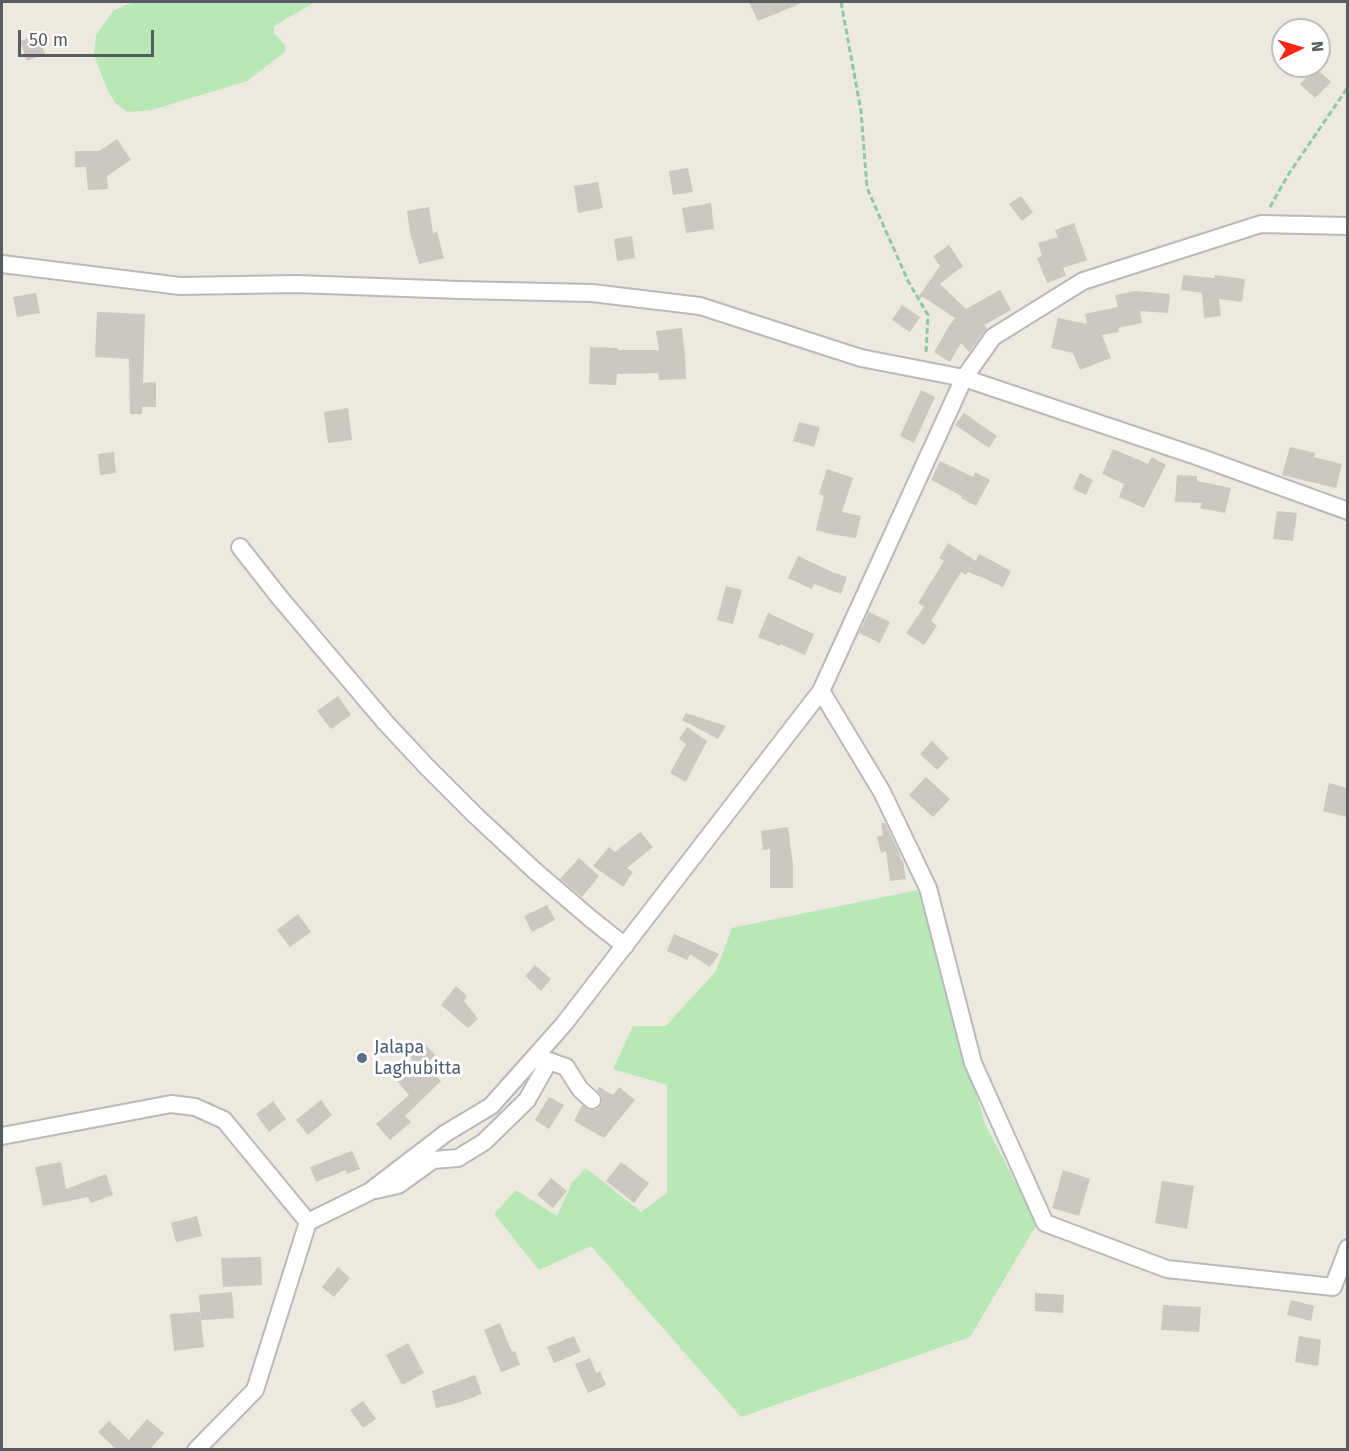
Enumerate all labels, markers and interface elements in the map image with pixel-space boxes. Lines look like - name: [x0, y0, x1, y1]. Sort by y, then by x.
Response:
- scale bar: [21, 18, 158, 56]
- north arrow: [1271, 18, 1331, 78]
- text: 50 m: [29, 29, 68, 51]
- text: N: [1308, 40, 1327, 53]
- place label: Jalapa Laghubitta: [374, 1037, 461, 1080]
- marker: Jalapa Laghubitta: [355, 1051, 369, 1065]

